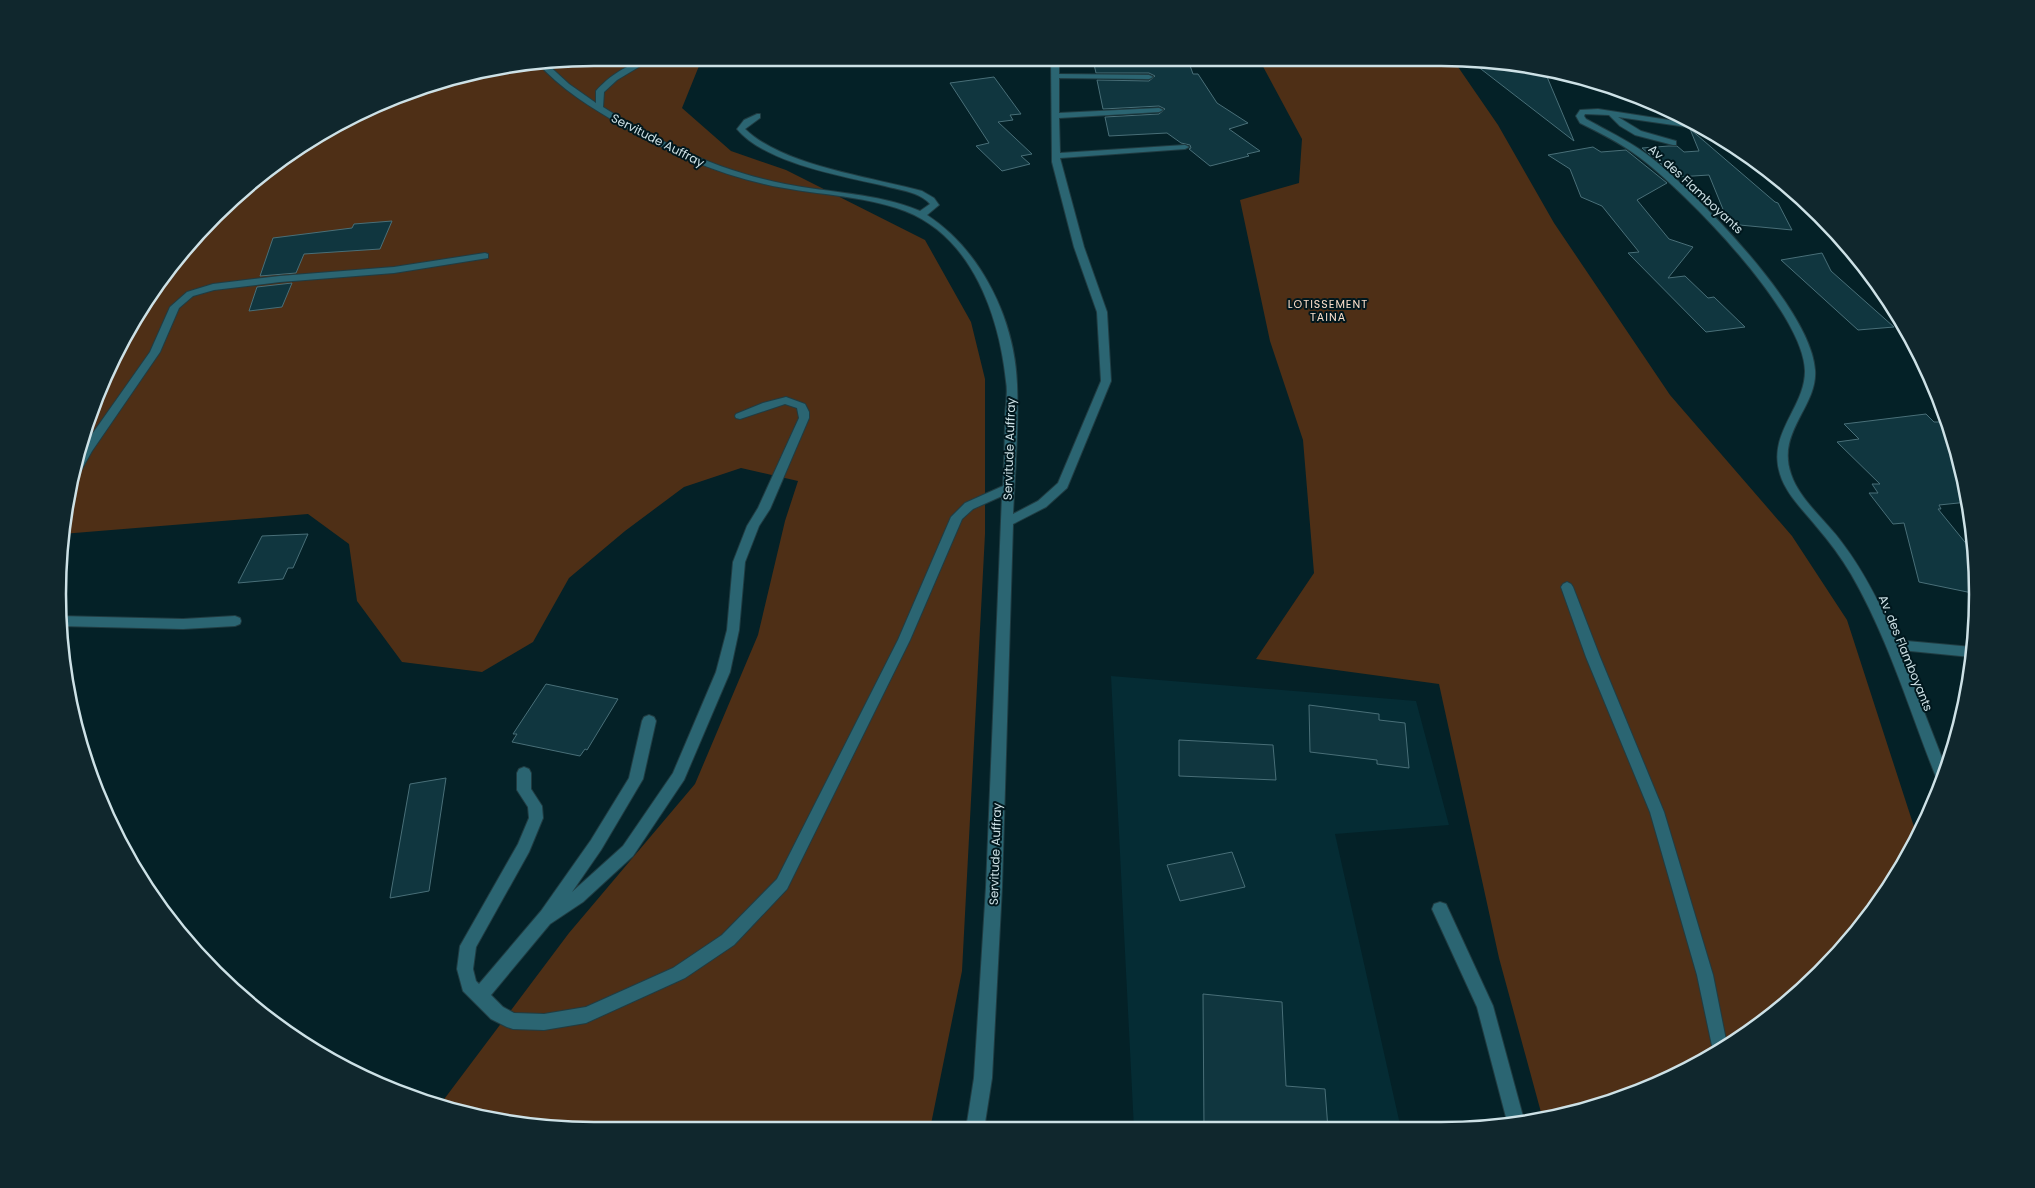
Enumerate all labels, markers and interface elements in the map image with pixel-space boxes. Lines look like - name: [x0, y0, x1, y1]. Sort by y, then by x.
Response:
- street label: Servitude Auffray: [608, 109, 708, 171]
- street label: Av. des Flamboyants: [1645, 140, 1747, 238]
- district label: LOTISSEMENT TAINA: [1288, 296, 1368, 325]
- street label: Servitude Auffray: [999, 397, 1019, 500]
- street label: Av. des Flamboyants: [1875, 592, 1937, 714]
- street label: Servitude Auffray: [985, 802, 1005, 905]

